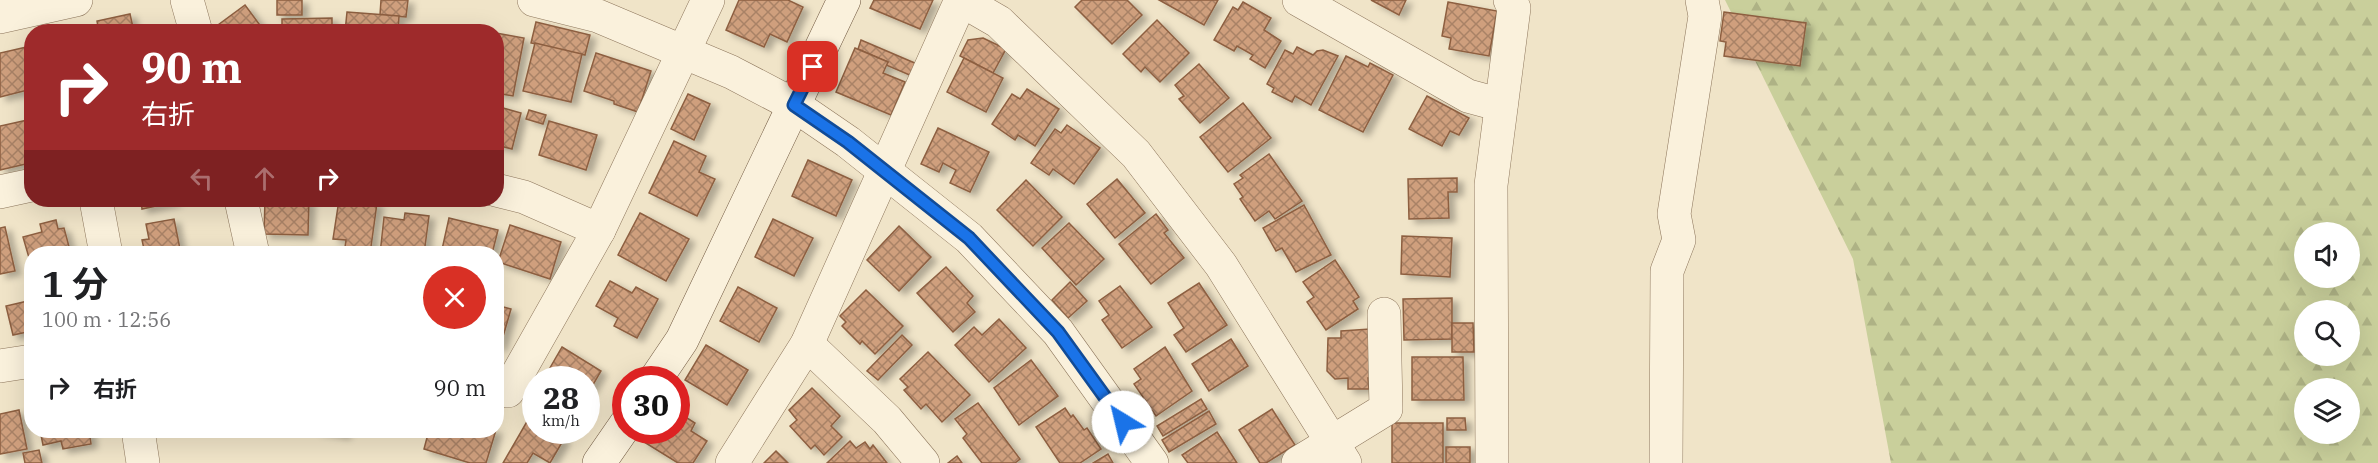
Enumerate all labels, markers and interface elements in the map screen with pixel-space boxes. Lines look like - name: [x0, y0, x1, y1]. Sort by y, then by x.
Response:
- text: 90 m: [141, 40, 242, 95]
- pin: [787, 41, 838, 92]
- icon: right: [42, 48, 120, 126]
- icon: arrive: [796, 50, 829, 83]
- text: 右折: [141, 96, 195, 131]
- icon: left: [185, 162, 218, 195]
- icon: ahead: [248, 162, 281, 195]
- icon: right: [311, 162, 344, 195]
- map controls: [2294, 222, 2360, 444]
- button: sound: [2294, 222, 2360, 288]
- text: 1 分: [42, 260, 108, 307]
- button: close: [423, 266, 486, 329]
- button: search: [2294, 300, 2360, 366]
- text: 100 m · 12:56: [42, 306, 171, 333]
- speed limit sign: 30: [612, 366, 690, 444]
- icon: right: [42, 371, 75, 404]
- text: 90 m: [434, 373, 486, 402]
- text: 右折: [93, 374, 137, 403]
- text: 28: [543, 378, 579, 417]
- button: layers: [2294, 378, 2360, 444]
- position arrow: [1091, 390, 1155, 454]
- text: km/h: [542, 411, 580, 430]

